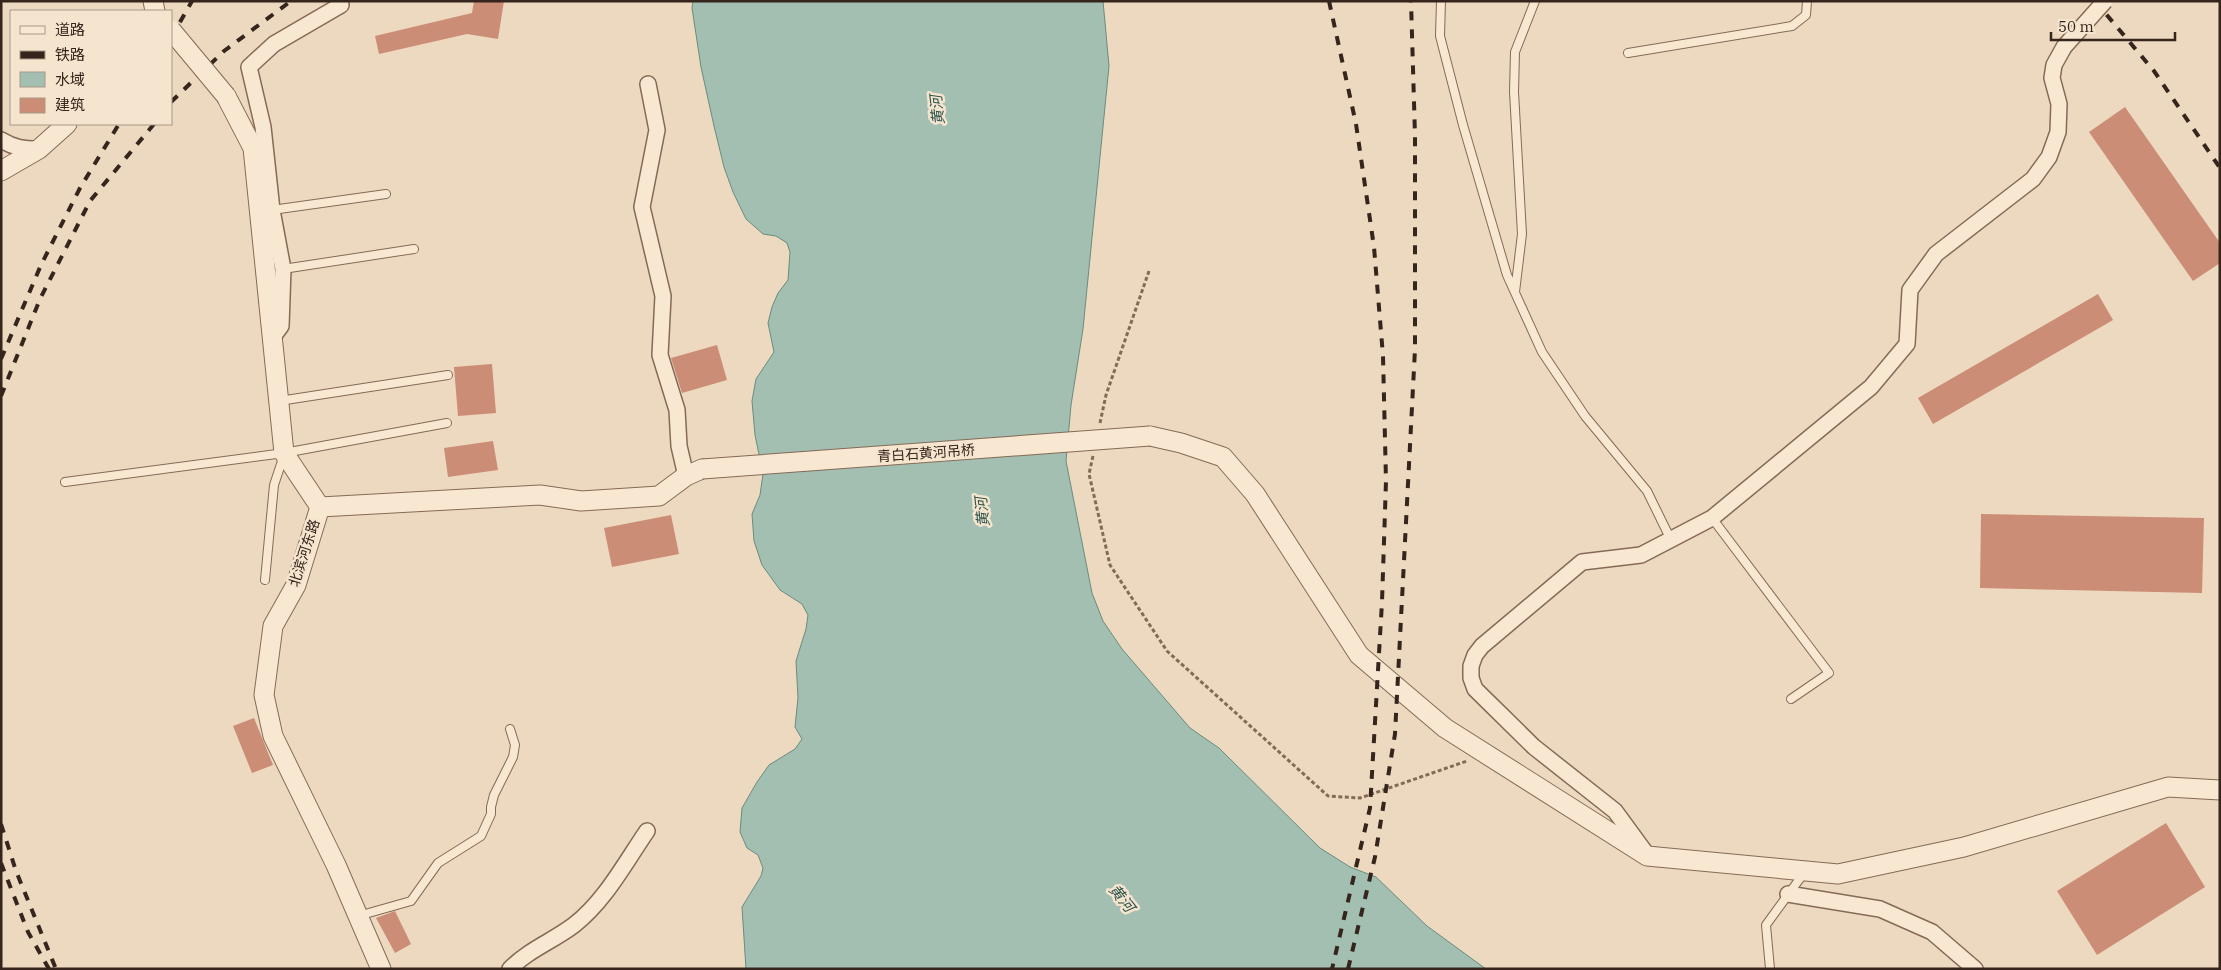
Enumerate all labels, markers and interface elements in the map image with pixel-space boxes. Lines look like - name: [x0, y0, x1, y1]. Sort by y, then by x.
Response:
- legend: [10, 10, 172, 125]
- scale bar: [2051, 10, 2175, 42]
- text: 50 m: [2058, 17, 2094, 36]
- text: 道路: [55, 20, 85, 39]
- text: 铁路: [55, 45, 85, 64]
- text: 水域: [55, 70, 85, 89]
- water label: 黄河: [926, 91, 948, 126]
- text: 建筑: [55, 95, 85, 114]
- street label: 青白石黄河吊桥: [876, 441, 976, 465]
- water label: 黄河: [971, 493, 993, 528]
- street label: 北滨河东路: [285, 517, 323, 589]
- water label: 黄河: [1105, 880, 1141, 918]

